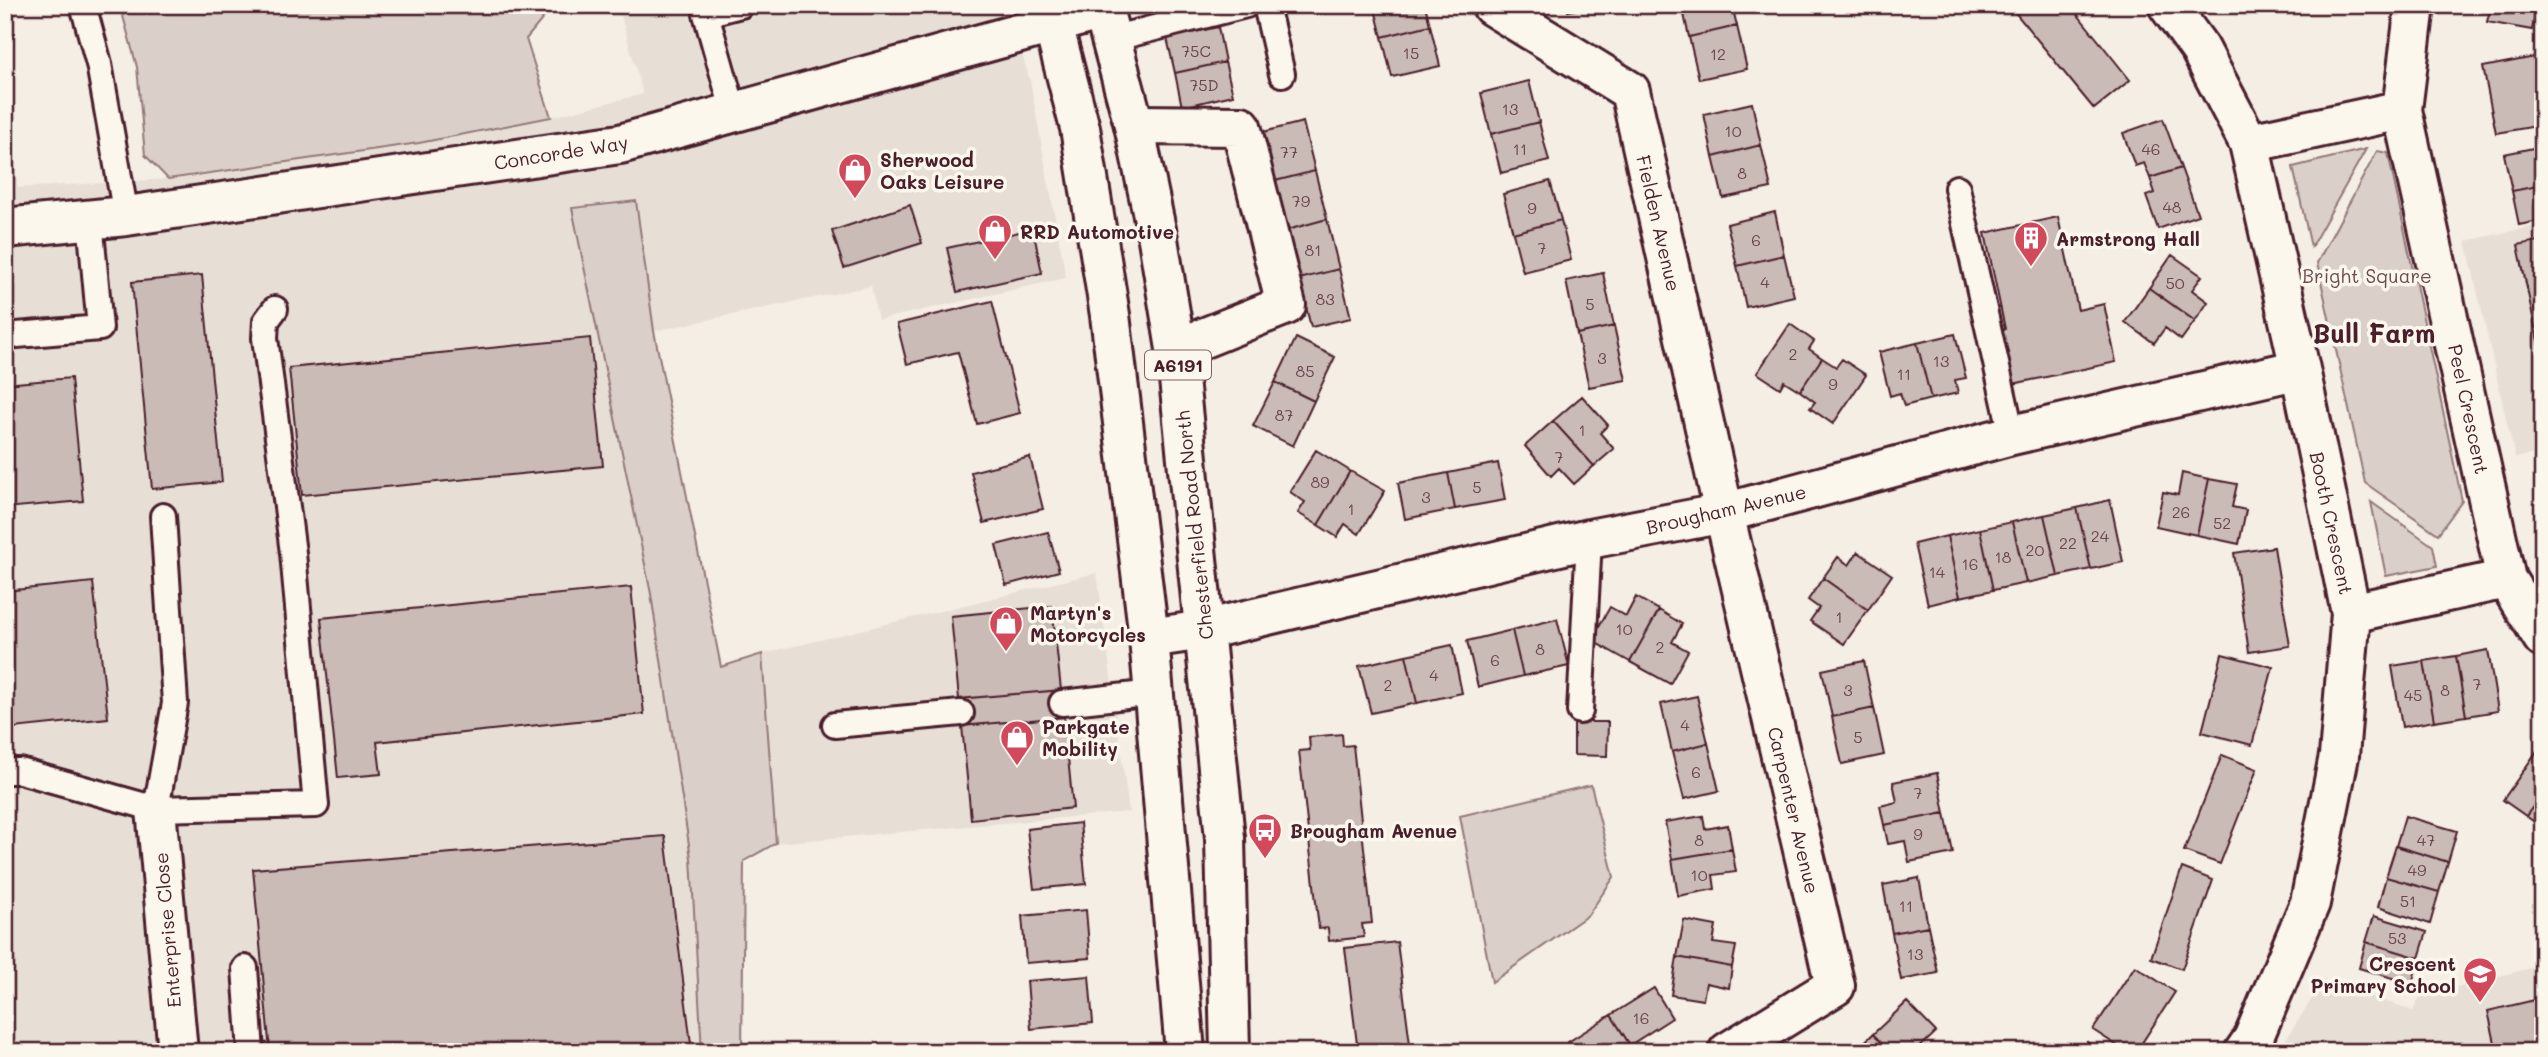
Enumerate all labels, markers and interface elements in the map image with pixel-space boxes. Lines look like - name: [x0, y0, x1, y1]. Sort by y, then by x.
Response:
- house number: 75C: [1181, 40, 1211, 61]
- house number: 15: [1403, 42, 1419, 63]
- house number: 12: [1710, 43, 1726, 64]
- house number: 75D: [1189, 74, 1219, 95]
- house number: 13: [1502, 98, 1518, 119]
- house number: 10: [1724, 120, 1742, 141]
- street label: Concorde Way: [492, 129, 630, 175]
- house number: 11: [1513, 138, 1527, 159]
- house number: 46: [2141, 138, 2161, 159]
- house number: 77: [1280, 141, 1298, 162]
- place label: Sherwood Oaks Leisure: [880, 147, 1004, 194]
- shop icon: Sherwood Oaks Leisure: [836, 151, 874, 200]
- street label: Fielden Avenue: [1631, 152, 1687, 294]
- house number: 8: [1737, 162, 1747, 183]
- house number: 79: [1292, 190, 1310, 211]
- house number: 48: [2162, 196, 2182, 217]
- house number: 9: [1527, 197, 1537, 218]
- shop icon: RRD Automotive: [976, 212, 1014, 261]
- place label: RRD Automotive: [1020, 219, 1174, 244]
- building icon: Armstrong Hall: [2012, 219, 2050, 268]
- place label: Armstrong Hall: [2056, 226, 2200, 251]
- house number: 6: [1751, 229, 1761, 250]
- house number: 7: [1538, 237, 1547, 258]
- house number: 81: [1305, 239, 1321, 260]
- park label: Bright Square: [2302, 263, 2432, 288]
- house number: 4: [1760, 271, 1770, 292]
- house number: 50: [2165, 272, 2185, 293]
- house number: 83: [1315, 288, 1335, 309]
- house number: 5: [1585, 293, 1595, 314]
- district label: Bull Farm: [2313, 316, 2435, 350]
- street label: Peel Crescent: [2443, 342, 2495, 476]
- house number: 2: [1789, 343, 1797, 364]
- house number: 3: [1597, 347, 1607, 368]
- house number: 13: [1933, 350, 1949, 371]
- road number: A6191: [1145, 351, 1211, 380]
- house number: 85: [1295, 360, 1315, 381]
- house number: 11: [1897, 363, 1911, 384]
- house number: 9: [1828, 373, 1838, 394]
- house number: 87: [1275, 404, 1293, 425]
- street label: Chesterfield Road North: [1170, 409, 1218, 641]
- house number: 1: [1578, 419, 1586, 440]
- house number: 7: [1555, 446, 1564, 467]
- street label: Booth Crescent: [2305, 449, 2359, 597]
- house number: 89: [1310, 471, 1330, 492]
- house number: 5: [1472, 476, 1482, 497]
- street label: Brougham Avenue: [1644, 478, 1808, 540]
- house number: 3: [1421, 486, 1431, 507]
- house number: 1: [1347, 498, 1355, 519]
- house number: 26: [2172, 501, 2190, 522]
- house number: 52: [2213, 512, 2231, 533]
- house number: 24: [2091, 525, 2110, 546]
- house number: 22: [2059, 532, 2077, 553]
- house number: 20: [2026, 539, 2045, 560]
- house number: 18: [1995, 546, 2012, 567]
- house number: 16: [1962, 553, 1978, 574]
- house number: 14: [1929, 561, 1946, 582]
- place label: Martyn's Motorcycles: [1030, 600, 1146, 647]
- shop icon: Martyn's Motorcycles: [987, 604, 1025, 653]
- house number: 1: [1835, 606, 1843, 627]
- house number: 10: [1615, 618, 1633, 639]
- house number: 2: [1656, 636, 1664, 657]
- house number: 8: [1535, 638, 1545, 659]
- house number: 6: [1490, 649, 1500, 670]
- house number: 4: [1429, 664, 1439, 685]
- house number: 7: [2473, 673, 2482, 694]
- house number: 2: [1384, 674, 1392, 695]
- house number: 3: [1843, 679, 1853, 700]
- house number: 8: [2440, 679, 2450, 700]
- house number: 45: [2404, 684, 2422, 705]
- place label: Parkgate Mobility: [1042, 714, 1130, 761]
- house number: 4: [1680, 714, 1690, 735]
- shop icon: Parkgate Mobility: [998, 718, 1036, 767]
- street label: Carpenter Avenue: [1763, 724, 1825, 896]
- house number: 5: [1853, 726, 1863, 747]
- house number: 6: [1691, 761, 1701, 782]
- house number: 7: [1914, 782, 1923, 803]
- bus stop icon: Brougham Avenue: [1246, 811, 1284, 860]
- place label: Brougham Avenue: [1290, 818, 1457, 843]
- house number: 9: [1913, 823, 1923, 844]
- house number: 8: [1694, 829, 1704, 850]
- house number: 47: [2417, 829, 2435, 850]
- street label: Enterprise Close: [148, 851, 186, 1009]
- house number: 49: [2408, 859, 2426, 880]
- house number: 10: [1690, 864, 1708, 885]
- house number: 51: [2400, 890, 2416, 911]
- house number: 11: [1899, 895, 1913, 916]
- house number: 53: [2388, 927, 2406, 948]
- house number: 13: [1907, 943, 1923, 964]
- place label: Crescent Primary School: [2310, 951, 2456, 998]
- school or university icon: Crescent Primary School: [2461, 955, 2499, 1004]
- house number: 16: [1633, 1007, 1649, 1028]

